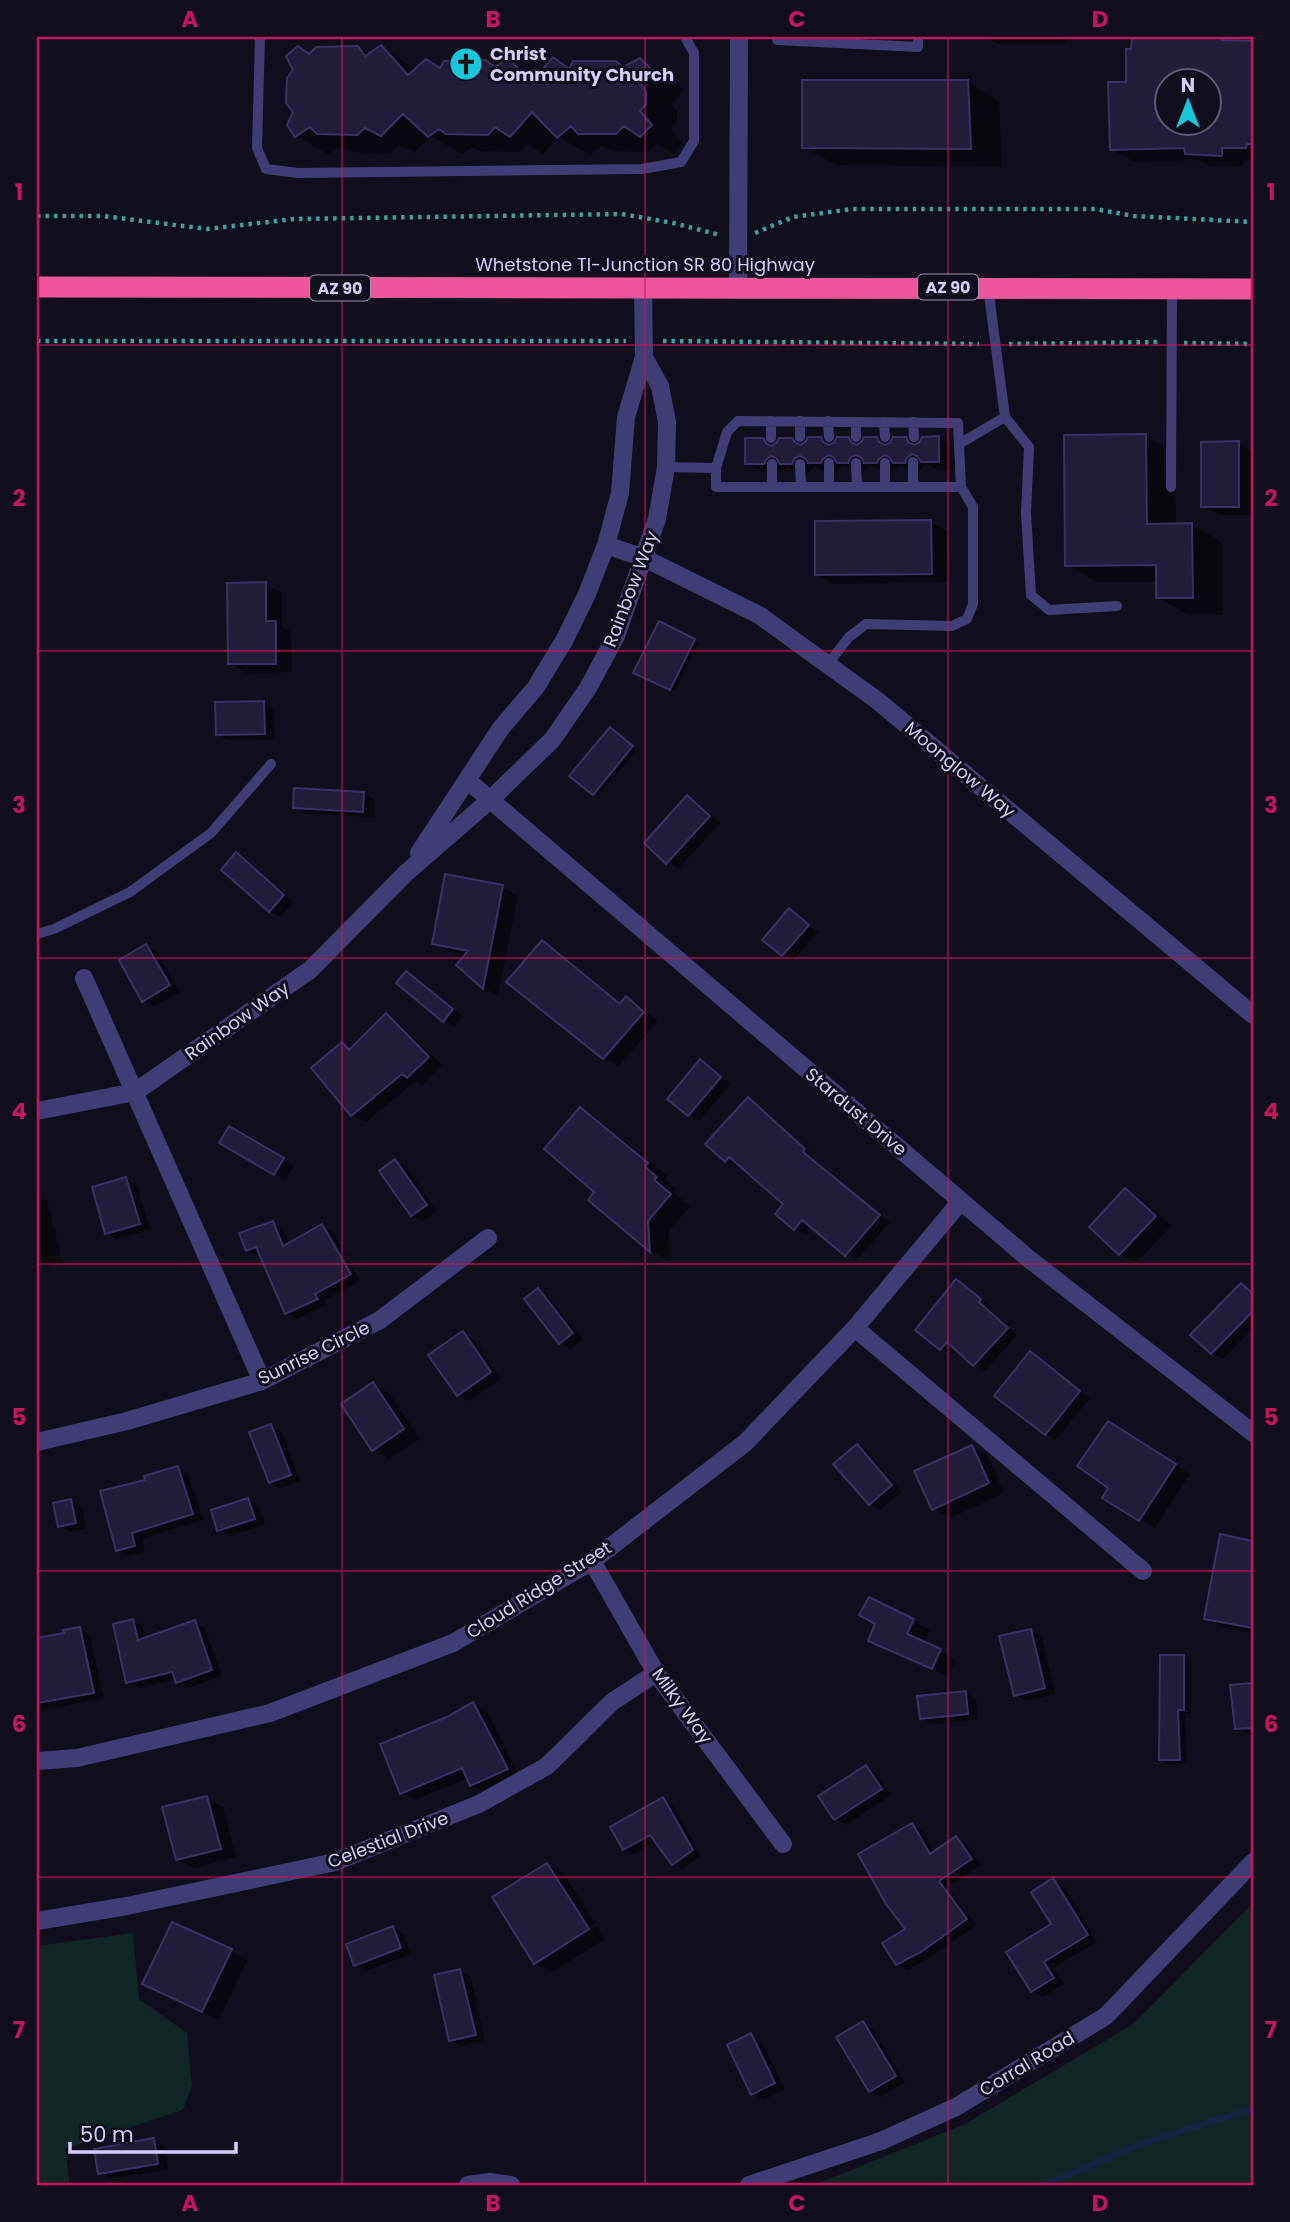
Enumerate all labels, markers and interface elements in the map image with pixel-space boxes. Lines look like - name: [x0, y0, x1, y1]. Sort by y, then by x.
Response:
- text: A: [182, 3, 199, 35]
- text: B: [485, 3, 501, 35]
- text: C: [788, 3, 806, 35]
- text: D: [1092, 3, 1108, 35]
- place label: Christ Community Church: [490, 41, 674, 87]
- church icon: Christ Community Church: [447, 45, 485, 83]
- north arrow: [1154, 66, 1224, 136]
- text: N: [1181, 72, 1195, 99]
- text: 1: [15, 176, 23, 208]
- text: 1: [1267, 176, 1275, 208]
- street label: Whetstone TI-Junction SR 80 Highway: [475, 252, 815, 277]
- road number: AZ 90: [918, 274, 978, 300]
- road number: AZ 90: [310, 276, 370, 300]
- text: 2: [12, 482, 26, 514]
- text: 2: [1264, 482, 1278, 514]
- street label: Rainbow Way: [597, 527, 664, 650]
- street label: Moonglow Way: [900, 716, 1021, 823]
- text: 3: [12, 789, 26, 821]
- text: 3: [1264, 789, 1278, 821]
- street label: Rainbow Way: [179, 975, 294, 1066]
- street label: Stardust Drive: [800, 1062, 912, 1162]
- text: 4: [11, 1095, 27, 1127]
- text: 4: [1263, 1095, 1279, 1127]
- street label: Sunrise Circle: [254, 1315, 374, 1390]
- text: 5: [12, 1401, 26, 1433]
- text: 5: [1264, 1401, 1278, 1433]
- street label: Cloud Ridge Street: [461, 1535, 616, 1644]
- street label: Milky Way: [646, 1663, 719, 1749]
- text: 6: [12, 1708, 26, 1740]
- text: 6: [1264, 1708, 1278, 1740]
- street label: Celestial Drive: [324, 1805, 452, 1874]
- text: 7: [13, 2014, 25, 2046]
- text: 7: [1265, 2014, 1277, 2046]
- street label: Corral Road: [974, 2025, 1079, 2102]
- scale bar: [70, 2110, 236, 2154]
- text: 50 m: [80, 2120, 134, 2149]
- text: A: [182, 2187, 199, 2219]
- text: B: [485, 2187, 501, 2219]
- text: C: [788, 2187, 806, 2219]
- text: D: [1092, 2187, 1108, 2219]

